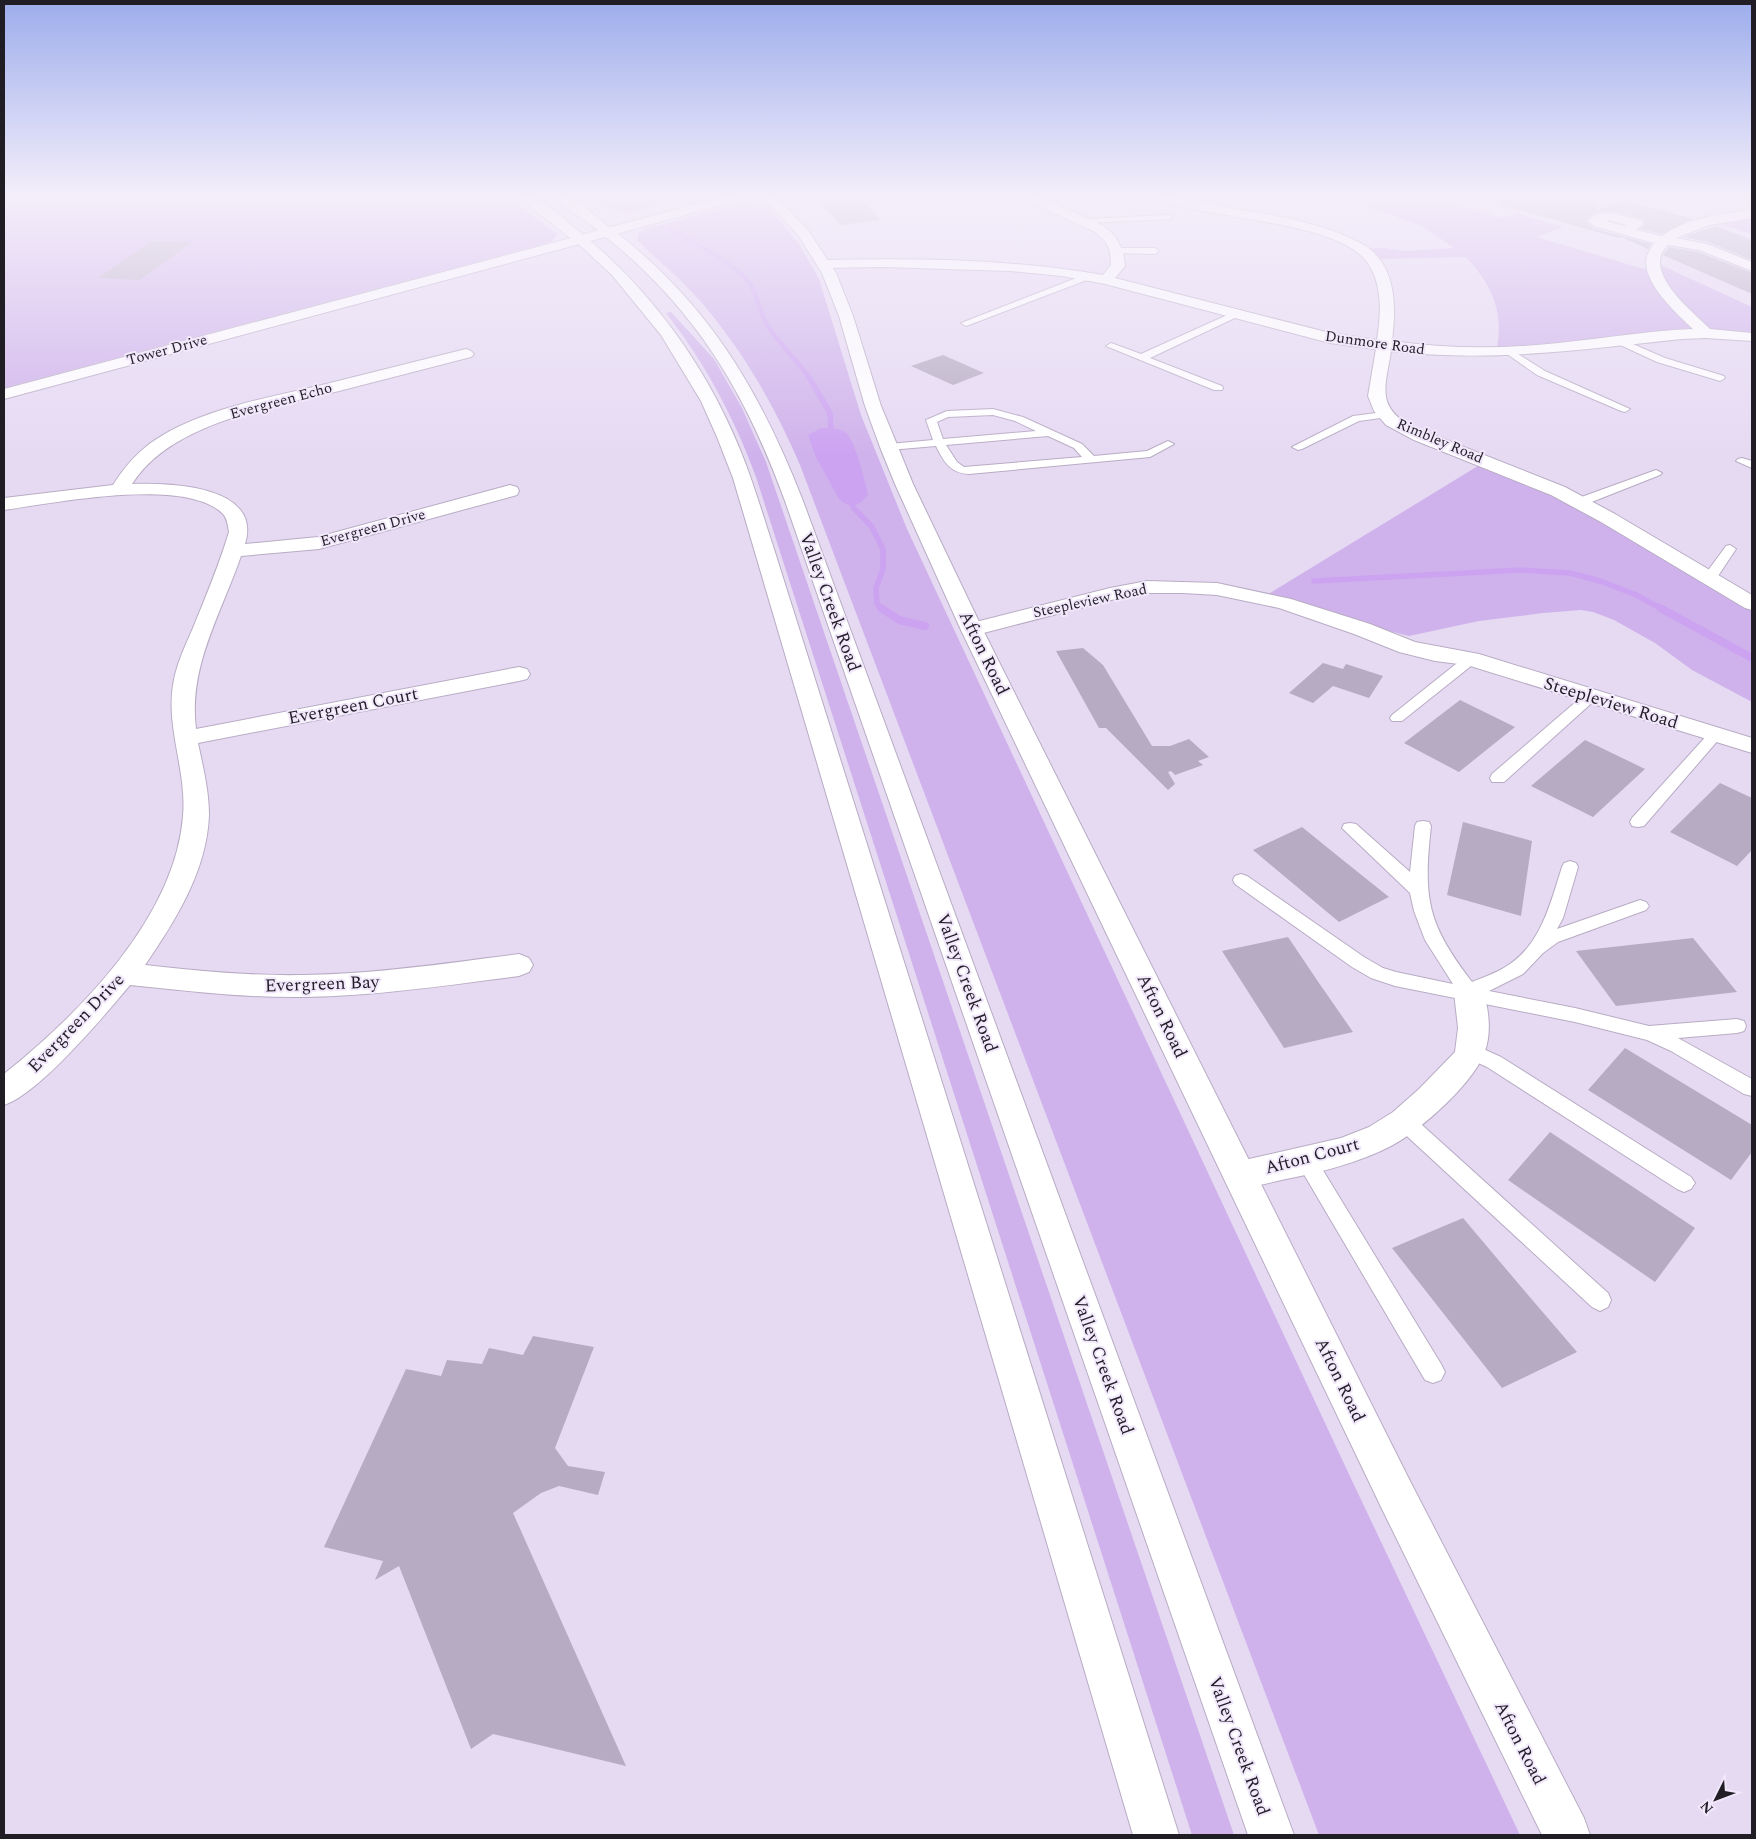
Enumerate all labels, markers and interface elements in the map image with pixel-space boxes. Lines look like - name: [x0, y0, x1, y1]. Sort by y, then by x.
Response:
- street label: Dunmore Road: [1324, 325, 1426, 361]
- street label: Tower Drive: [124, 328, 210, 372]
- street label: Evergreen Echo: [227, 376, 335, 426]
- street label: Rimbley Road: [1393, 412, 1487, 470]
- street label: Evergreen Drive: [318, 503, 428, 553]
- street label: Valley Creek Road: [792, 529, 868, 675]
- street label: Steepleview Road: [1031, 578, 1149, 624]
- street label: Afton Road: [952, 606, 1016, 700]
- street label: Steepleview Road: [1540, 670, 1682, 736]
- street label: Evergreen Court: [286, 680, 420, 732]
- street label: Valley Creek Road: [929, 910, 1005, 1056]
- street label: Evergreen Drive: [21, 967, 131, 1079]
- street label: Evergreen Bay: [264, 968, 381, 999]
- street label: Afton Road: [1130, 969, 1194, 1063]
- street label: Afton Court: [1262, 1130, 1362, 1182]
- street label: Valley Creek Road: [1065, 1292, 1141, 1438]
- street label: Afton Road: [1308, 1333, 1372, 1427]
- street label: Valley Creek Road: [1201, 1673, 1277, 1819]
- street label: Afton Road: [1487, 1696, 1553, 1790]
- north arrow: [1691, 1774, 1741, 1824]
- text: N: [1695, 1796, 1718, 1819]

